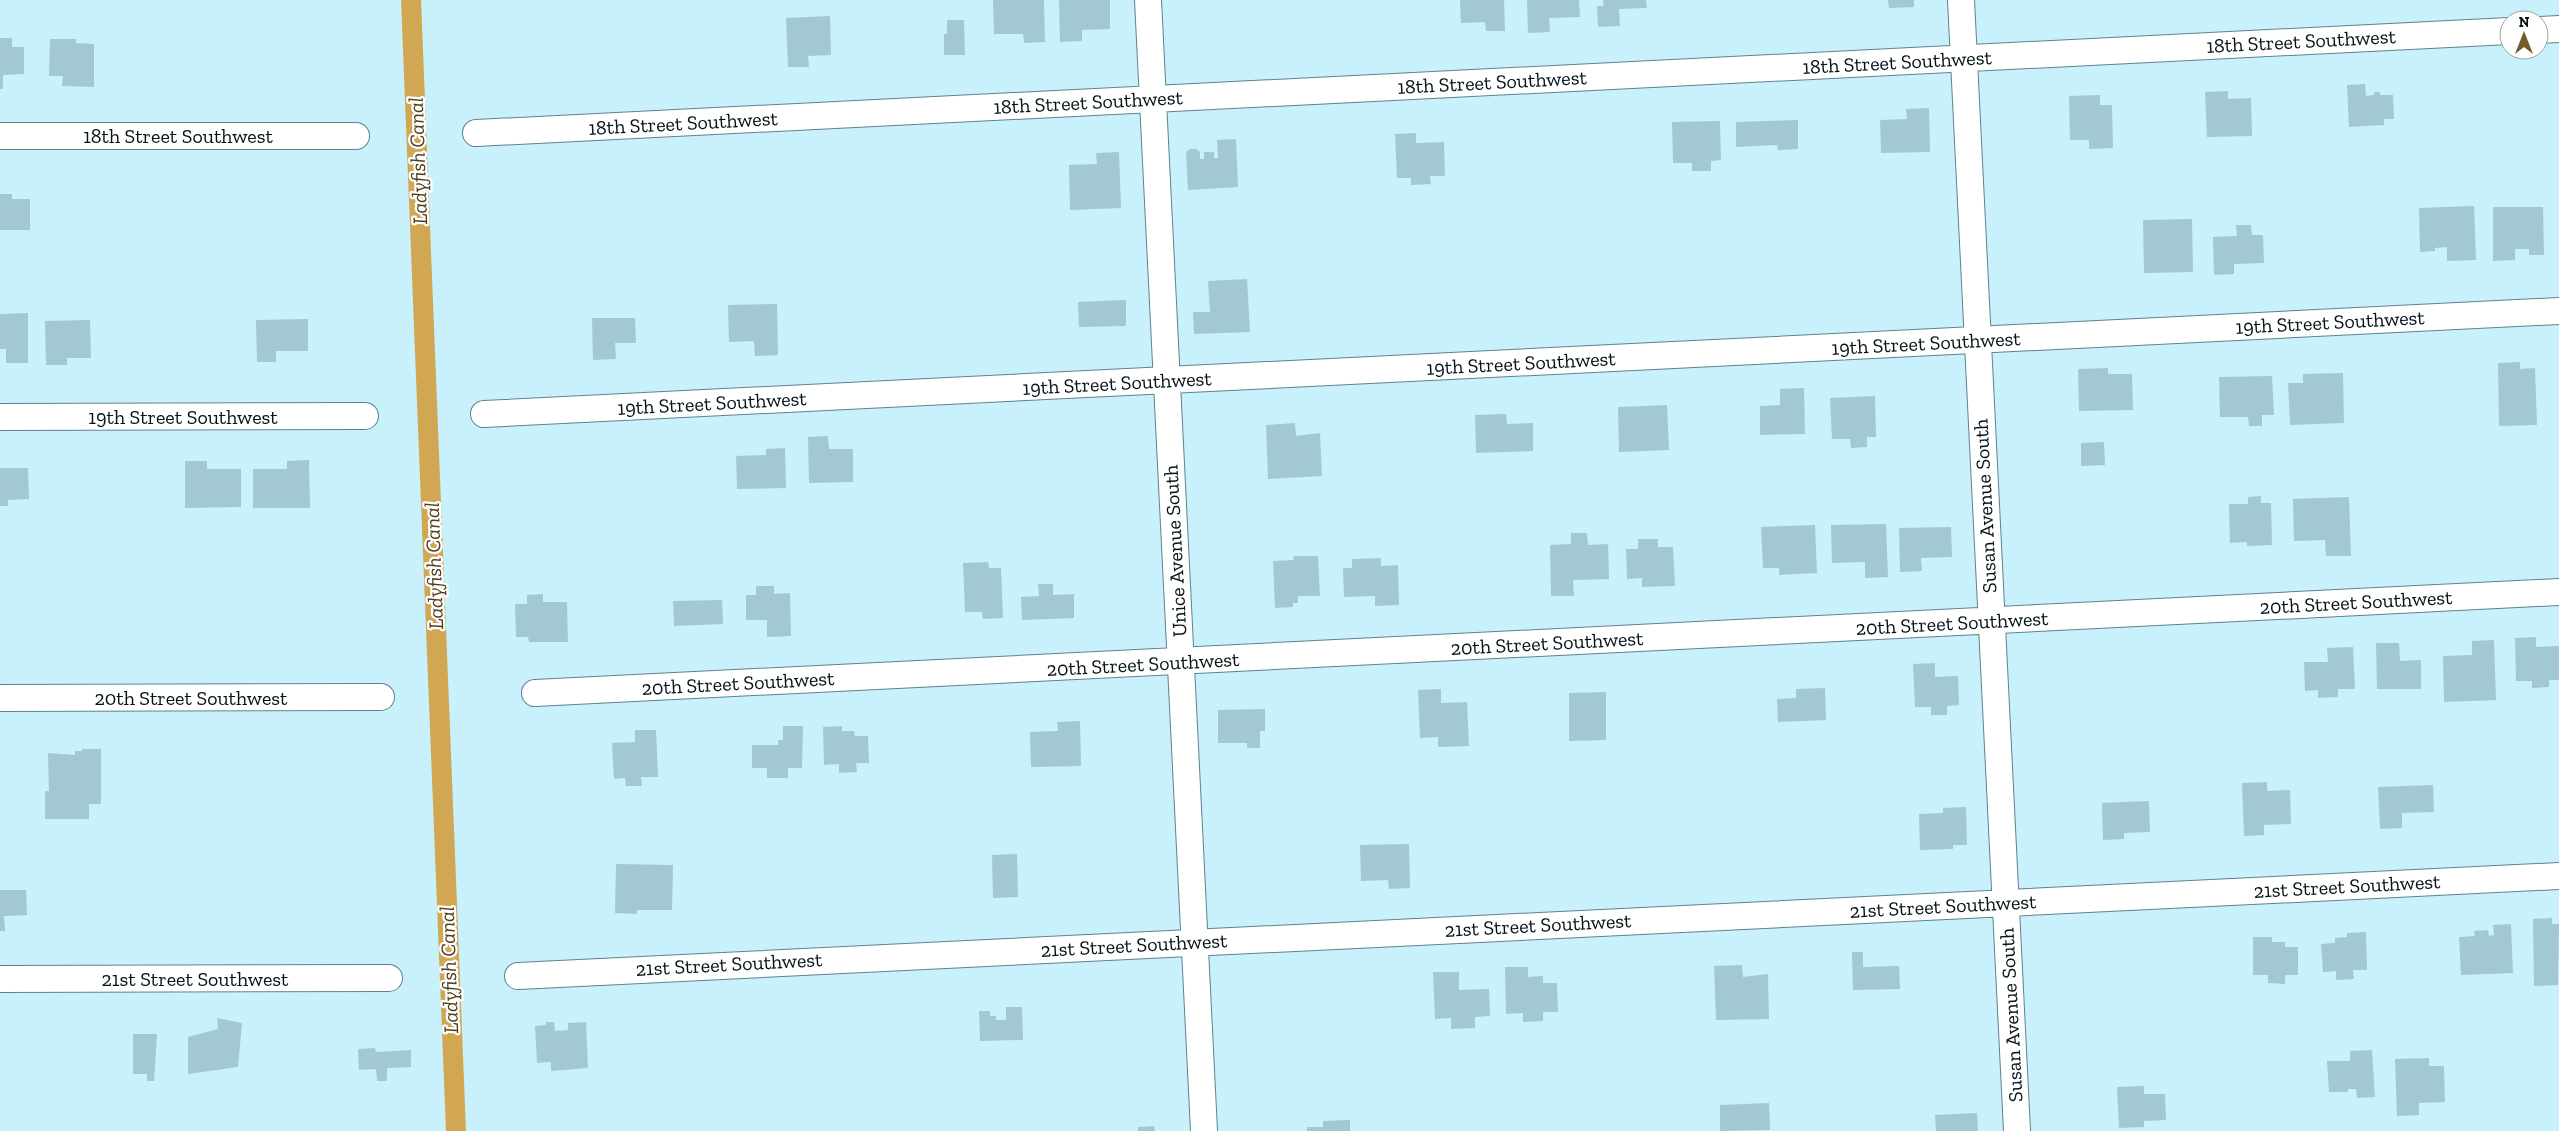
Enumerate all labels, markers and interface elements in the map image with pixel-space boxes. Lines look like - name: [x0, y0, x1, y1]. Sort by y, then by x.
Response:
- north arrow: [2499, 10, 2549, 60]
- text: N: [2519, 14, 2530, 31]
- street label: 18th Street Southwest: [2206, 24, 2397, 58]
- street label: 18th Street Southwest: [1802, 45, 1993, 79]
- street label: 18th Street Southwest: [1397, 65, 1588, 99]
- street label: 18th Street Southwest: [993, 85, 1184, 119]
- water label: Ladyfish Canal: [403, 97, 432, 225]
- street label: 18th Street Southwest: [588, 106, 779, 140]
- street label: 18th Street Southwest: [83, 124, 273, 148]
- street label: 19th Street Southwest: [2235, 305, 2426, 339]
- street label: 19th Street Southwest: [1831, 326, 2022, 360]
- street label: 19th Street Southwest: [1426, 346, 1617, 380]
- street label: 19th Street Southwest: [1022, 366, 1213, 400]
- street label: 19th Street Southwest: [617, 386, 808, 420]
- street label: 19th Street Southwest: [88, 405, 278, 429]
- street label: Susan Avenue South: [1968, 418, 2002, 594]
- street label: Unice Avenue South: [1158, 464, 1191, 638]
- water label: Ladyfish Canal: [419, 502, 448, 630]
- street label: 20th Street Southwest: [2259, 585, 2454, 619]
- street label: 20th Street Southwest: [1855, 606, 2050, 640]
- street label: 20th Street Southwest: [1450, 626, 1645, 660]
- street label: 20th Street Southwest: [1046, 647, 1241, 681]
- street label: 20th Street Southwest: [641, 666, 836, 700]
- street label: 20th Street Southwest: [94, 686, 288, 710]
- street label: 21st Street Southwest: [2253, 869, 2442, 903]
- street label: 21st Street Southwest: [1849, 889, 2038, 923]
- water label: Ladyfish Canal: [434, 906, 463, 1034]
- street label: 21st Street Southwest: [1444, 908, 1633, 942]
- street label: Susan Avenue South: [1994, 927, 2028, 1103]
- street label: 21st Street Southwest: [1040, 928, 1229, 962]
- street label: 21st Street Southwest: [635, 947, 824, 981]
- street label: 21st Street Southwest: [101, 967, 289, 991]

